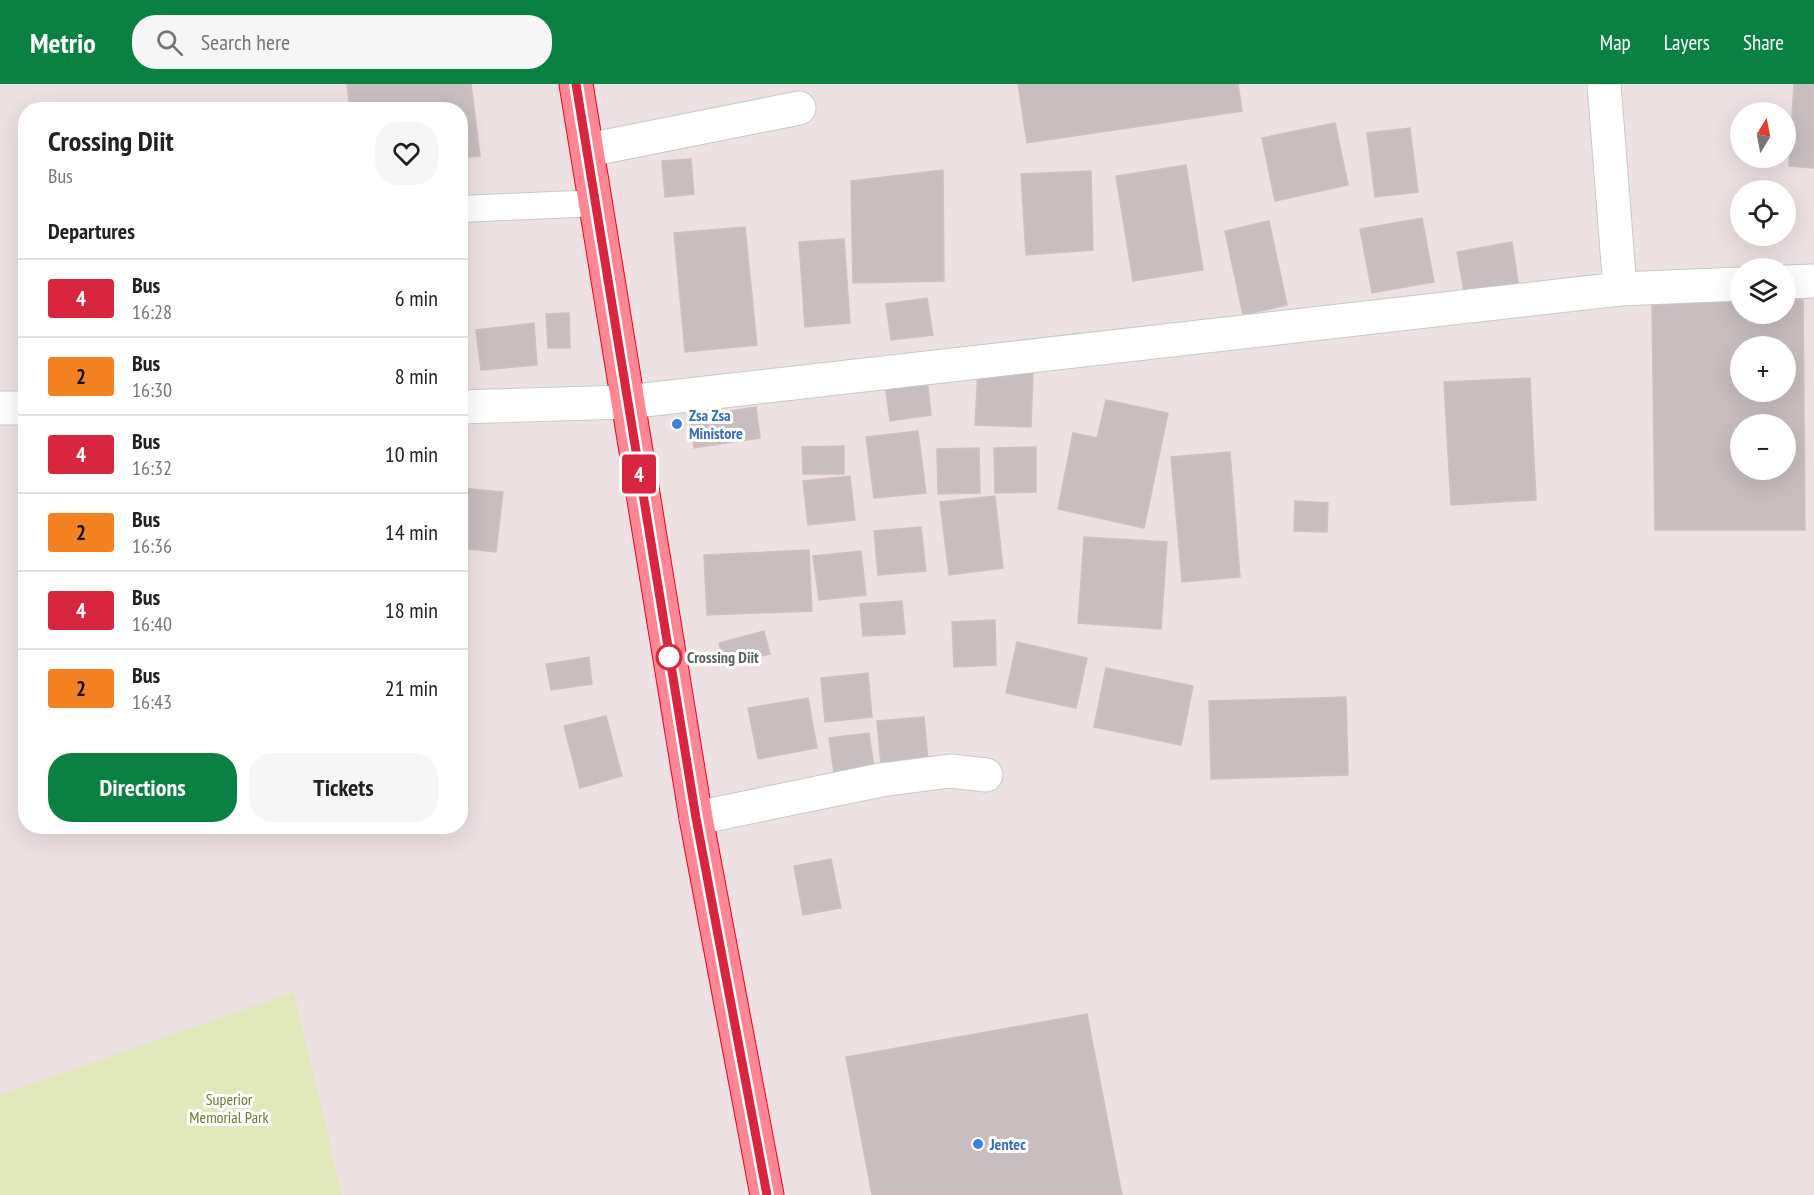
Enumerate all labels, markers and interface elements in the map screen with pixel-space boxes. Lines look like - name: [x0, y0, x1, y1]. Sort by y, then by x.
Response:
- search box: [132, 15, 552, 69]
- text: Metrio: [30, 24, 96, 61]
- icon: search: [153, 26, 186, 59]
- text: Search here: [201, 28, 290, 56]
- text: Map: [1600, 29, 1631, 56]
- text: Layers: [1664, 29, 1710, 56]
- text: Share: [1743, 29, 1784, 56]
- north arrow: [1730, 102, 1796, 168]
- map controls: [1730, 102, 1796, 480]
- text: Crossing Diit: [48, 122, 174, 159]
- button: heart: [375, 122, 438, 185]
- text: Bus: [48, 163, 73, 189]
- button: locate: [1730, 180, 1796, 246]
- text: Departures: [48, 217, 135, 245]
- button: layers: [1730, 258, 1796, 324]
- text: Bus: [132, 271, 160, 299]
- text: 6 min: [395, 284, 438, 312]
- text: 4: [76, 285, 86, 312]
- text: 16:28: [132, 299, 172, 325]
- button: +: [1730, 336, 1796, 402]
- text: Bus: [132, 349, 160, 377]
- text: 8 min: [395, 362, 438, 390]
- text: 2: [76, 363, 86, 390]
- text: 16:30: [132, 377, 172, 403]
- place label: Zsa Zsa Ministore: [689, 405, 743, 443]
- button: −: [1730, 414, 1796, 480]
- marker: Zsa Zsa Ministore: [670, 417, 684, 431]
- text: Bus: [132, 427, 160, 455]
- text: 10 min: [385, 440, 438, 468]
- text: 4: [76, 441, 86, 468]
- line badge: 4: [620, 454, 658, 494]
- text: 16:32: [132, 455, 172, 481]
- text: 4: [634, 461, 644, 488]
- text: Bus: [132, 505, 160, 533]
- text: 14 min: [385, 518, 438, 546]
- text: 2: [76, 519, 86, 546]
- text: 16:36: [132, 533, 172, 559]
- text: Bus: [132, 583, 160, 611]
- text: 18 min: [385, 596, 438, 624]
- text: 4: [76, 597, 86, 624]
- text: 16:40: [132, 611, 172, 637]
- marker: Crossing Diit: [656, 644, 682, 670]
- place label: Crossing Diit: [687, 647, 759, 667]
- text: Bus: [132, 661, 160, 689]
- text: 21 min: [385, 674, 438, 702]
- text: 2: [76, 675, 86, 702]
- text: 16:43: [132, 689, 172, 715]
- button: Directions: [48, 753, 237, 822]
- button: Tickets: [249, 753, 438, 822]
- park label: Superior Memorial Park: [189, 1089, 269, 1127]
- place label: Jentec: [989, 1134, 1026, 1154]
- marker: Jentec: [971, 1137, 985, 1151]

